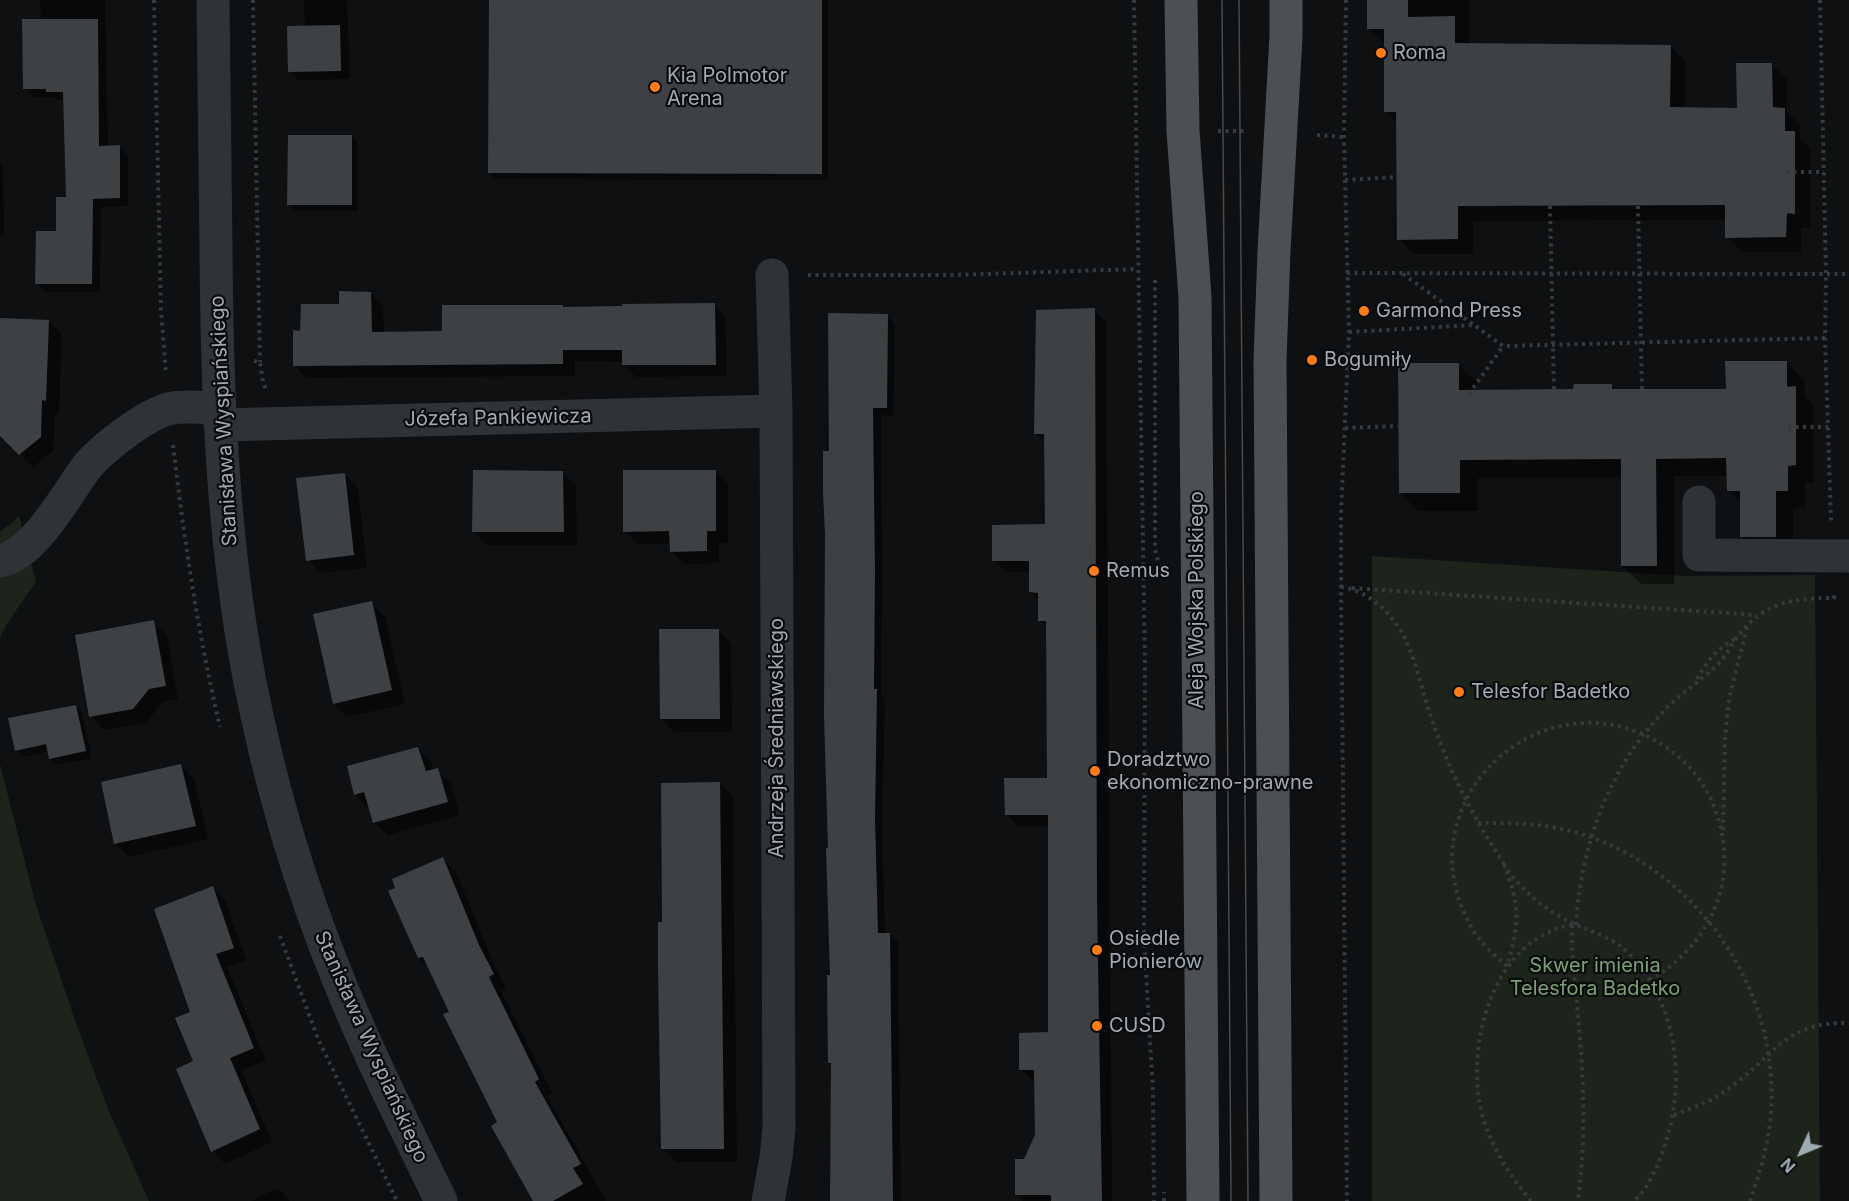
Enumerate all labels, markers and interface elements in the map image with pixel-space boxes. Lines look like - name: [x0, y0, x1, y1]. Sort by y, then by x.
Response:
- place label: Roma: [1393, 41, 1446, 65]
- marker: Roma: [1374, 46, 1388, 60]
- place label: Kia Polmotor Arena: [667, 64, 787, 111]
- marker: Kia Polmotor Arena: [648, 80, 662, 94]
- street label: Stanisława Wyspiańskiego: [205, 295, 243, 547]
- place label: Garmond Press: [1376, 299, 1522, 323]
- marker: Garmond Press: [1357, 304, 1371, 318]
- place label: Bogumiły: [1324, 348, 1412, 372]
- marker: Bogumiły: [1305, 353, 1319, 367]
- street label: Józefa Pankiewicza: [404, 404, 592, 432]
- street label: Aleja Wojska Polskiego: [1185, 491, 1209, 709]
- place label: Remus: [1106, 559, 1170, 583]
- marker: Remus: [1087, 564, 1101, 578]
- street label: Andrzeja Średniawskiego: [765, 618, 789, 858]
- place label: Telesfor Badetko: [1471, 680, 1630, 704]
- marker: Telesfor Badetko: [1452, 685, 1466, 699]
- place label: Doradztwo ekonomiczno-prawne: [1107, 748, 1313, 795]
- marker: Doradztwo ekonomiczno-prawne: [1088, 764, 1102, 778]
- street label: Stanisława Wyspiańskiego: [309, 927, 433, 1167]
- place label: Osiedle Pionierów: [1109, 927, 1202, 974]
- marker: Osiedle Pionierów: [1090, 943, 1104, 957]
- park label: Skwer imienia Telesfora Badetko: [1510, 954, 1680, 1001]
- place label: CUSD: [1109, 1014, 1166, 1038]
- marker: CUSD: [1090, 1019, 1104, 1033]
- north arrow: [1771, 1123, 1831, 1183]
- text: N: [1777, 1154, 1799, 1177]

